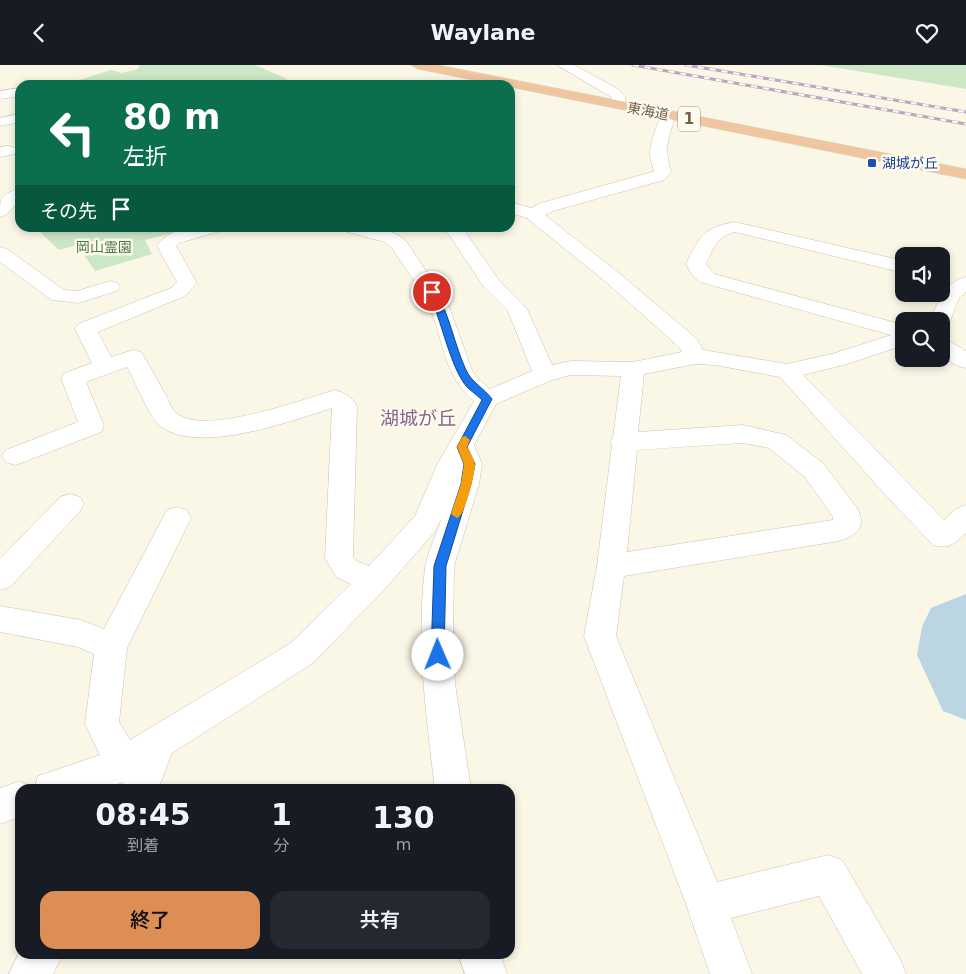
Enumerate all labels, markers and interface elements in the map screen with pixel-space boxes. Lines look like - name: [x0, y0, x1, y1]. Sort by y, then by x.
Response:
- icon: back: [25, 19, 53, 47]
- icon: heart: [913, 19, 941, 47]
- text: Waylane: [431, 20, 535, 45]
- text: 80 m: [123, 97, 220, 137]
- street label: 東海道: [626, 99, 670, 123]
- icon: left: [40, 100, 105, 165]
- road number: 1: [678, 107, 700, 131]
- text: 左折: [123, 144, 167, 169]
- place label: 湖城が丘: [882, 155, 938, 171]
- marker: 湖城が丘: [866, 157, 878, 169]
- icon: arrive: [107, 195, 135, 223]
- text: その先: [40, 200, 97, 222]
- park label: 岡山霊園: [76, 239, 132, 255]
- map controls: [895, 247, 950, 367]
- button: sound: [895, 247, 950, 302]
- pin: [411, 271, 453, 313]
- icon: arrive: [418, 278, 446, 306]
- button: search: [895, 312, 950, 367]
- district label: 湖城が丘: [380, 407, 456, 429]
- position arrow: [411, 628, 463, 680]
- text: 08:45: [95, 797, 191, 832]
- text: 1: [271, 797, 292, 832]
- text: 130: [372, 800, 435, 835]
- text: m: [396, 835, 411, 854]
- text: 到着: [127, 836, 159, 855]
- text: 分: [273, 836, 289, 855]
- button: 終了: [40, 891, 260, 949]
- button: 共有: [270, 891, 490, 949]

